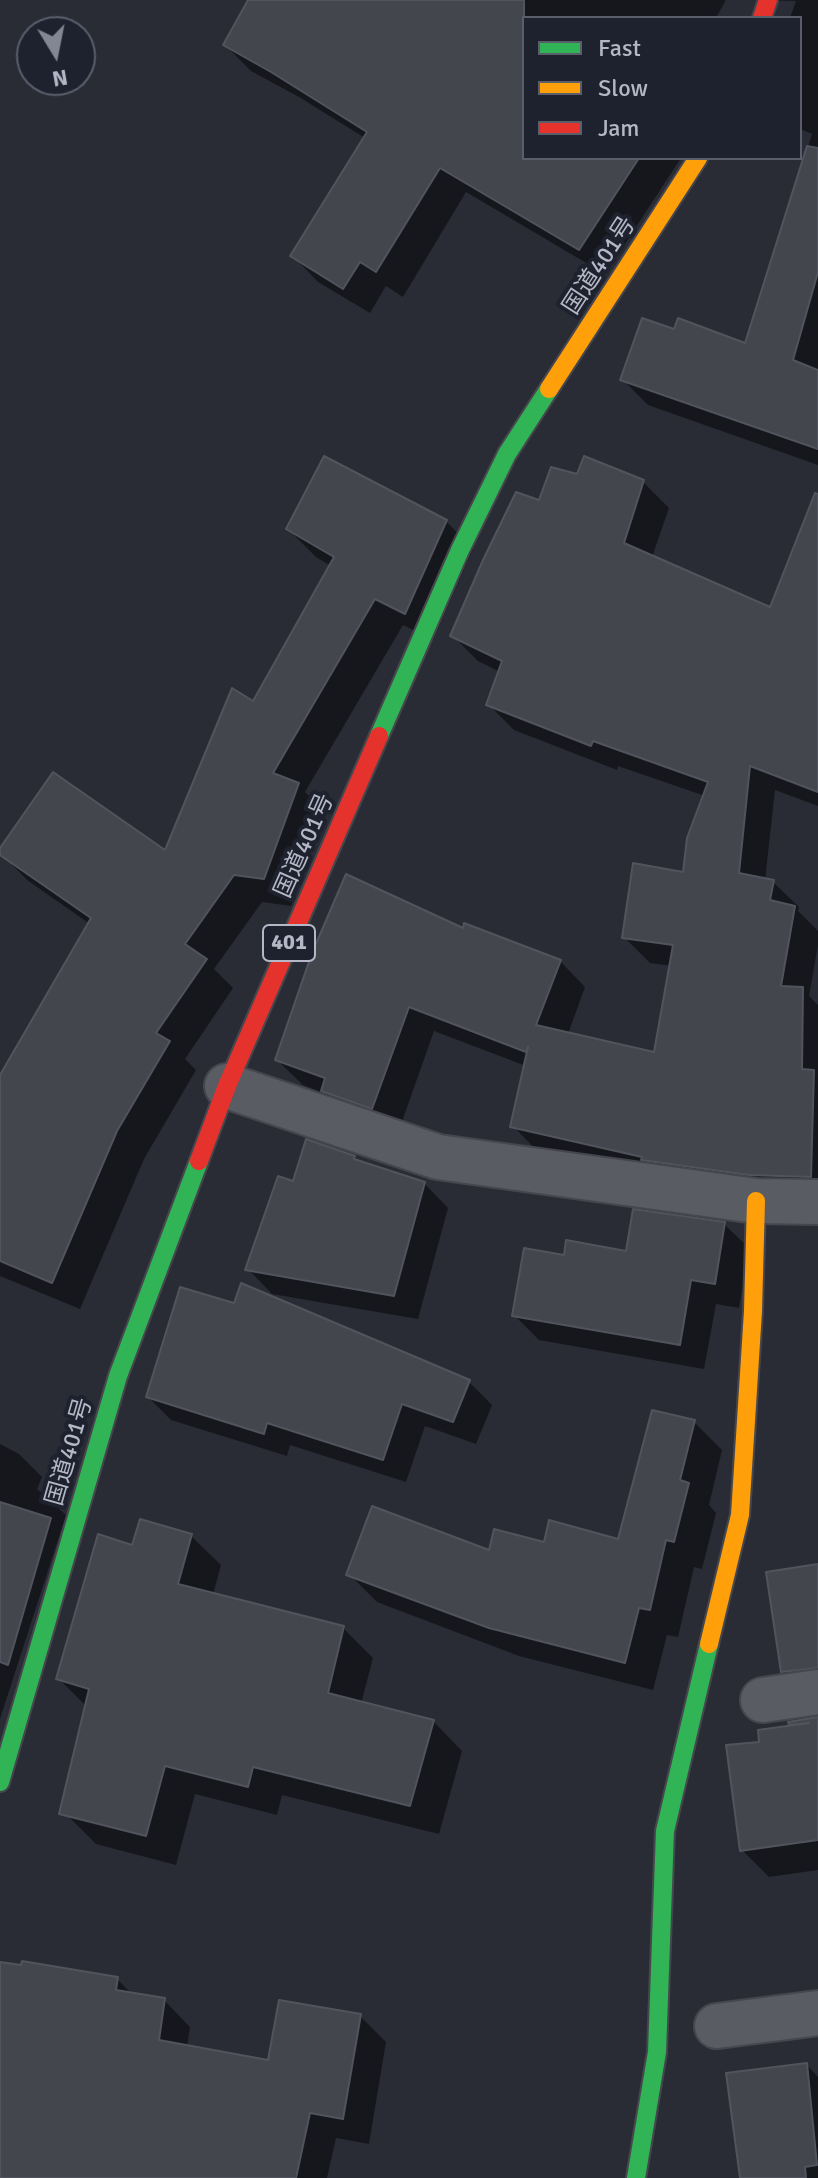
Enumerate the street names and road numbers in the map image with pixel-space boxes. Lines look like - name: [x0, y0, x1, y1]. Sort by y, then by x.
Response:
- street label: 国道401号: [558, 212, 642, 320]
- street label: 国道401号: [269, 789, 341, 903]
- road number: 401: [263, 925, 315, 961]
- street label: 国道401号: [41, 1395, 99, 1509]

